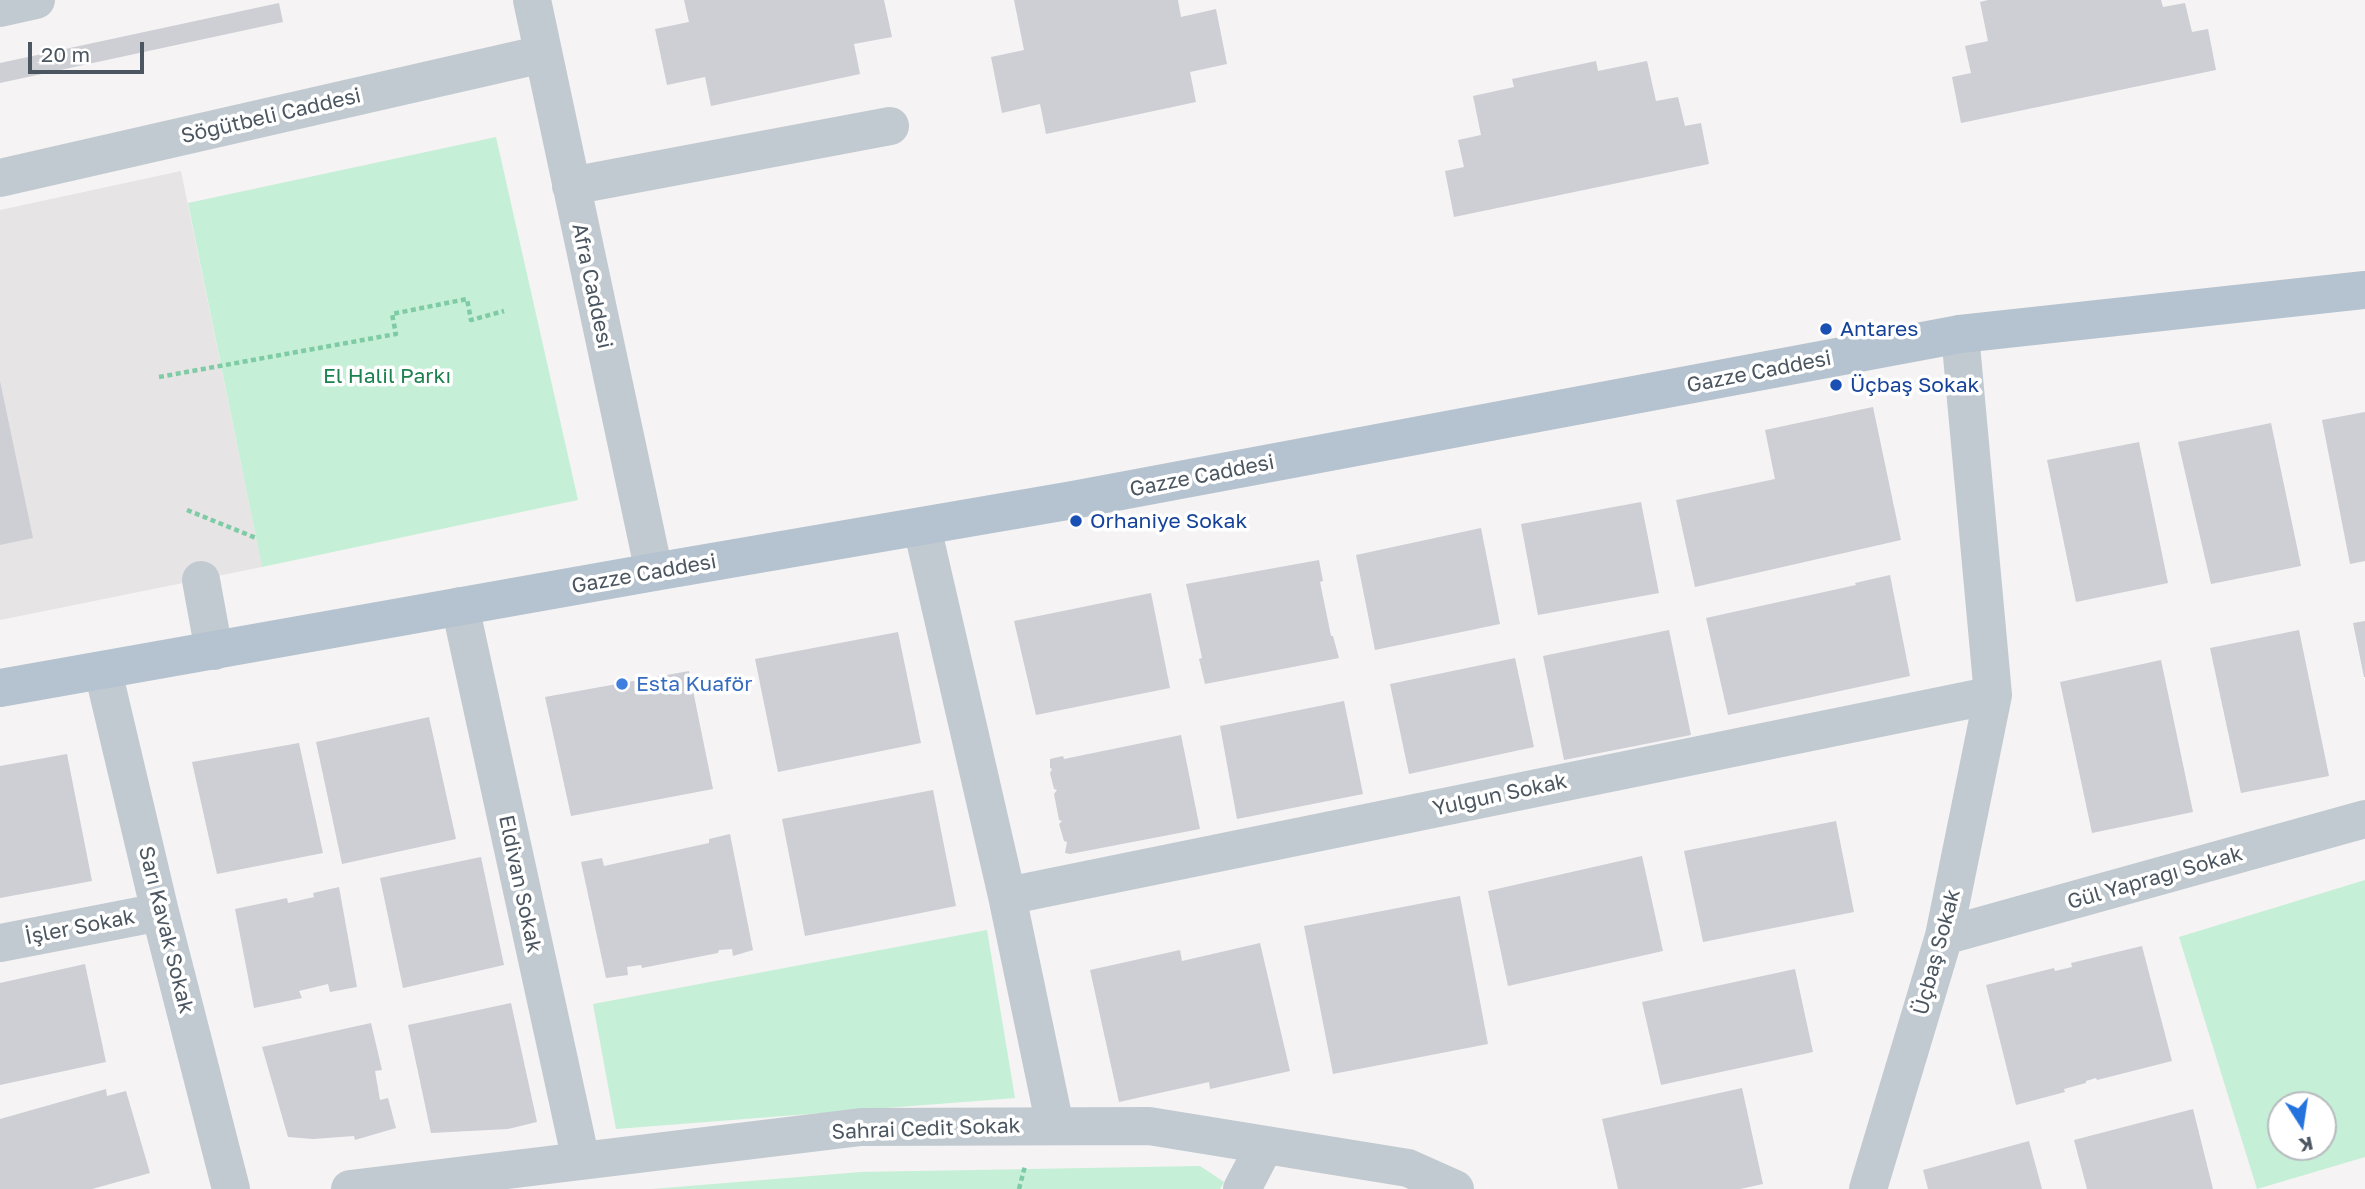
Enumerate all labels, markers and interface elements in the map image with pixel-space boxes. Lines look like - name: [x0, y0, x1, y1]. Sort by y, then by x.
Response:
- scale bar: [32, 28, 147, 72]
- text: 20 m: [41, 41, 90, 67]
- street label: Söğütbeli Caddesi: [179, 83, 363, 149]
- street label: Afra Caddesi: [566, 221, 618, 351]
- place label: Antares: [1840, 316, 1918, 342]
- marker: Antares: [1818, 321, 1834, 337]
- street label: Gazze Caddesi: [1685, 346, 1833, 398]
- park label: El Halil Parkı: [323, 363, 451, 389]
- place label: Üçbaş Sokak: [1850, 372, 1979, 398]
- marker: Üçbaş Sokak: [1828, 377, 1844, 393]
- street label: Gazze Caddesi: [1128, 450, 1276, 502]
- place label: Orhaniye Sokak: [1090, 508, 1247, 534]
- marker: Orhaniye Sokak: [1068, 513, 1084, 529]
- street label: Gazze Caddesi: [570, 549, 718, 599]
- place label: Esta Kuaför: [636, 671, 752, 697]
- marker: Esta Kuaför: [614, 676, 630, 692]
- street label: Yulgun Sokak: [1431, 768, 1569, 822]
- street label: Eldivan Sokak: [493, 813, 547, 955]
- street label: Gül Yaprağı Sokak: [2064, 841, 2246, 915]
- street label: Sarı Kavak Sokak: [133, 844, 199, 1016]
- street label: Üçbaş Sokak: [1908, 886, 1966, 1018]
- street label: İşler Sokak: [23, 904, 137, 950]
- north arrow: [2267, 1091, 2337, 1161]
- street label: Sahrai Cedit Sokak: [831, 1113, 1021, 1145]
- text: K: [2297, 1132, 2315, 1158]

